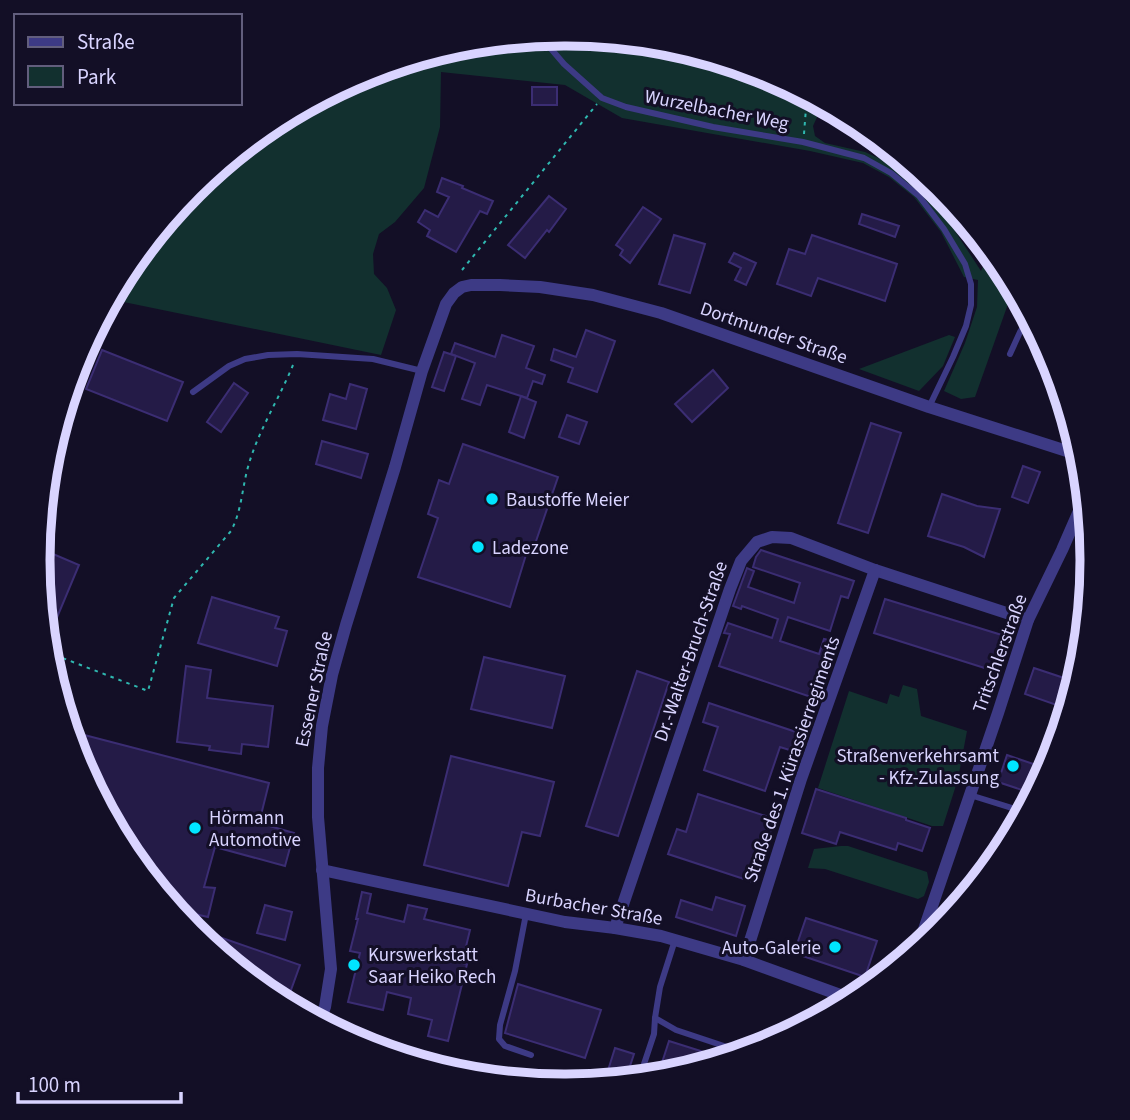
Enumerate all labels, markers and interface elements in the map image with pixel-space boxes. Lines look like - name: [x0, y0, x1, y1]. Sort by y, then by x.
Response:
- legend: [14, 14, 242, 105]
- text: Straße: [77, 27, 135, 57]
- text: Park: [77, 62, 117, 92]
- street label: Wurzelbacher Weg: [642, 83, 792, 138]
- street label: Dortmunder Straße: [696, 296, 851, 371]
- place label: Baustoffe Meier: [506, 487, 629, 514]
- marker: Baustoffe Meier: [484, 491, 500, 507]
- place label: Ladezone: [492, 535, 569, 562]
- marker: Ladezone: [470, 539, 486, 555]
- street label: Dr.-Walter-Bruch-Straße: [648, 558, 735, 745]
- street label: Tritschlerstraße: [966, 590, 1034, 717]
- street label: Essener Straße: [289, 629, 340, 750]
- street label: Straße des 1. Kürassierregiments: [738, 633, 847, 886]
- place label: Straßenverkehrsamt - Kfz-Zulassung: [837, 743, 1000, 792]
- marker: Straßenverkehrsamt - Kfz-Zulassung: [1005, 758, 1021, 774]
- place label: Hörmann Automotive: [209, 805, 301, 854]
- marker: Hörmann Automotive: [187, 820, 203, 836]
- street label: Burbacher Straße: [523, 882, 665, 933]
- place label: Auto-Galerie: [722, 935, 821, 962]
- marker: Auto-Galerie: [827, 939, 843, 955]
- place label: Kurswerkstatt Saar Heiko Rech: [368, 942, 496, 991]
- marker: Kurswerkstatt Saar Heiko Rech: [346, 957, 362, 973]
- scale bar: [18, 1060, 180, 1104]
- text: 100 m: [28, 1070, 81, 1100]

